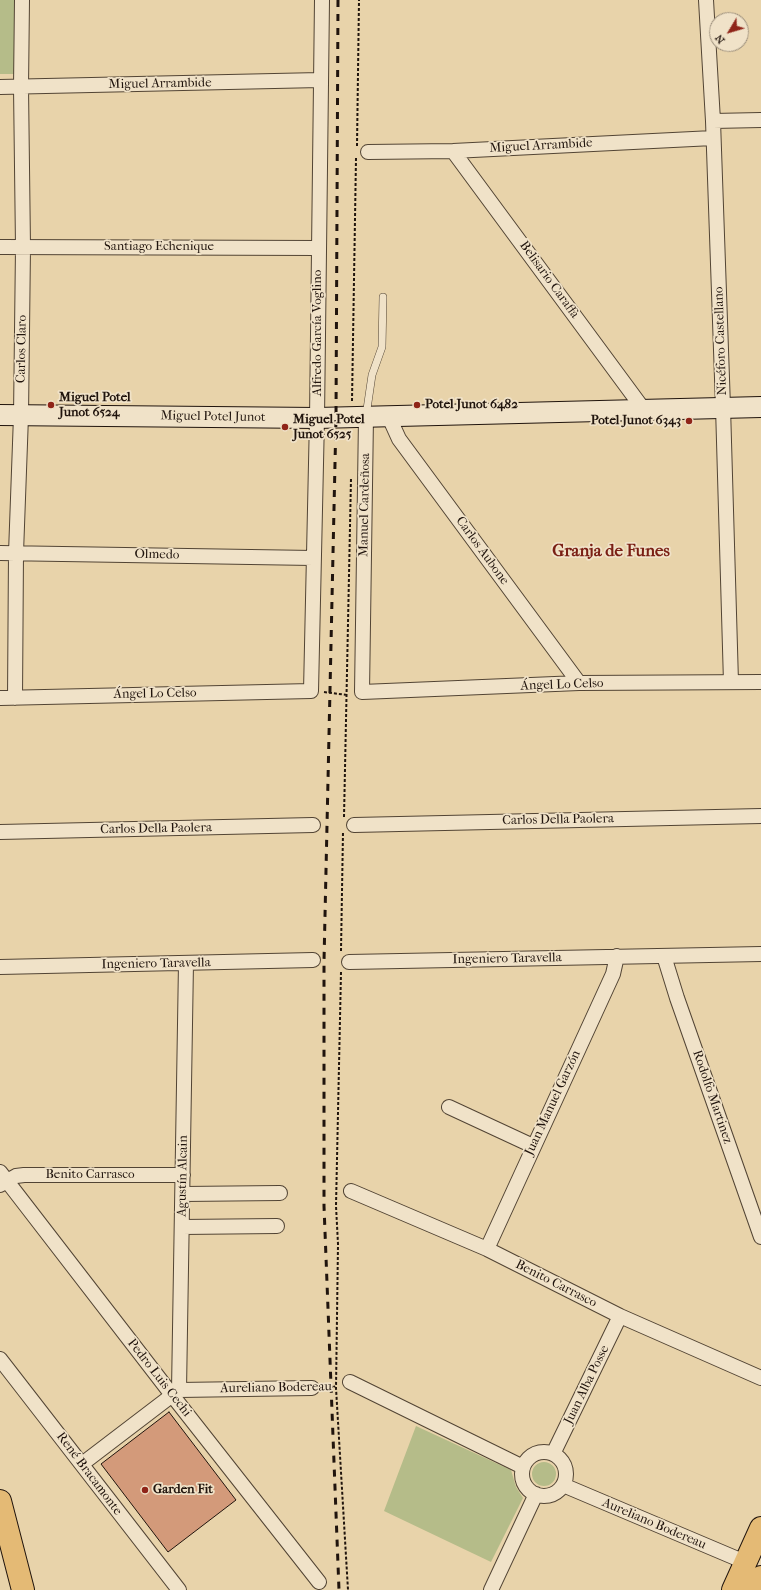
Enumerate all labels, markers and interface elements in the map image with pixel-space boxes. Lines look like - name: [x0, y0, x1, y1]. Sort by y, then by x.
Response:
- north arrow: [709, 12, 749, 52]
- text: N: [712, 32, 728, 46]
- street label: Miguel Arrambide: [108, 75, 212, 93]
- street label: Miguel Arrambide: [489, 136, 593, 156]
- street label: Belisario Caraffa: [516, 238, 582, 322]
- street label: Santiago Echenique: [104, 239, 214, 255]
- street label: Alfredo García Voglino: [310, 270, 326, 396]
- street label: Nicéforo Castellano: [711, 286, 731, 396]
- street label: Carlos Claro: [14, 315, 30, 383]
- place label: Miguel Potel Junot 6524: [59, 390, 131, 421]
- place label: Potel Junot 6482: [425, 397, 518, 413]
- marker: Miguel Potel Junot 6524: [46, 400, 56, 410]
- marker: Potel Junot 6482: [412, 400, 422, 410]
- street label: Miguel Potel Junot: [160, 408, 266, 426]
- place label: Miguel Potel Junot 6525: [293, 412, 365, 443]
- place label: Potel Junot 6343: [591, 413, 681, 429]
- marker: Potel Junot 6343: [684, 416, 694, 426]
- marker: Miguel Potel Junot 6525: [280, 422, 290, 432]
- street label: Manuel Cardeñosa: [356, 453, 374, 557]
- street label: Carlos Aubone: [452, 514, 512, 588]
- district label: Granja de Funes: [552, 542, 670, 562]
- street label: Olmedo: [134, 547, 180, 563]
- street label: Ángel Lo Celso: [520, 676, 604, 694]
- street label: Ángel Lo Celso: [113, 685, 197, 703]
- street label: Carlos Della Paolera: [502, 811, 614, 829]
- street label: Carlos Della Paolera: [100, 820, 212, 838]
- street label: Ingeniero Taravella: [452, 950, 562, 968]
- street label: Ingeniero Taravella: [101, 955, 211, 973]
- street label: Juan Manuel Garzón: [522, 1048, 584, 1158]
- street label: Rodolfo Martinez: [689, 1048, 735, 1146]
- street label: Agustín Alcain: [174, 1135, 192, 1217]
- street label: Benito Carrasco: [45, 1167, 135, 1183]
- street label: Benito Carrasco: [513, 1257, 599, 1311]
- street label: Pedro Luis Cechi: [124, 1336, 194, 1420]
- street label: Juan Alba Posse: [561, 1343, 613, 1427]
- street label: Aureliano Bodereau: [220, 1379, 332, 1397]
- street label: René Bracamonte: [53, 1429, 125, 1519]
- place label: Garden Fit: [153, 1482, 213, 1498]
- marker: Garden Fit: [140, 1485, 150, 1495]
- street label: Aureliano Bodereau: [600, 1495, 708, 1553]

